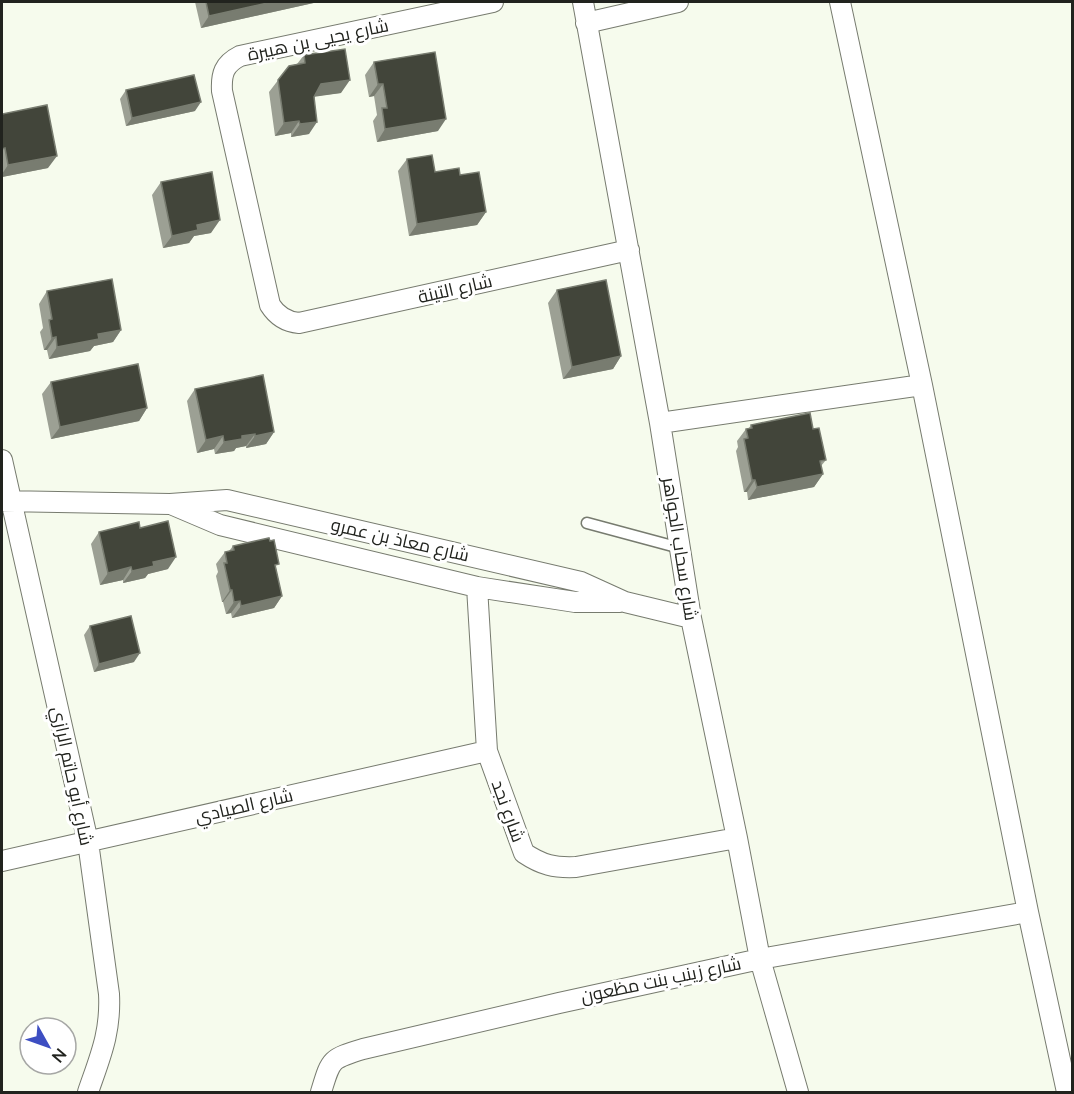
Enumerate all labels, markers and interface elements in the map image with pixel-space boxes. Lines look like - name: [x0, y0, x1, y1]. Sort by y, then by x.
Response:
- street label: شارع يحيى بن هبيرة: [245, 13, 391, 67]
- street label: شارع التينة: [415, 269, 495, 309]
- street label: شارع سحاب الجواهر: [657, 475, 703, 622]
- street label: شارع معاذ بن عمرو: [329, 512, 471, 568]
- street label: شارع أبو حاتم الرازي: [44, 704, 98, 848]
- street label: شارع نجد: [486, 776, 530, 846]
- street label: شارع الصيادي: [193, 783, 296, 831]
- street label: شارع زينب بنت مظعون: [579, 951, 743, 1009]
- north arrow: [18, 1016, 78, 1076]
- text: N: [49, 1045, 71, 1067]

